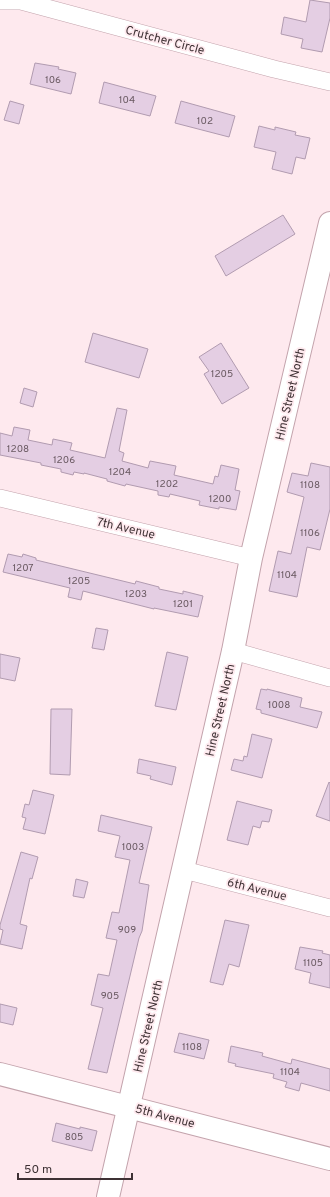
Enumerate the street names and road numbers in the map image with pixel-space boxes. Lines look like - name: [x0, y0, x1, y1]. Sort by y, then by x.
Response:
- street label: Crutcher Circle: [123, 23, 206, 59]
- street label: Hine Street North: [273, 346, 309, 442]
- street label: 7th Avenue: [95, 514, 157, 543]
- street label: Hine Street North: [203, 662, 239, 758]
- street label: 6th Avenue: [225, 875, 288, 905]
- street label: Hine Street North: [131, 978, 167, 1074]
- street label: 5th Avenue: [133, 1101, 196, 1133]

